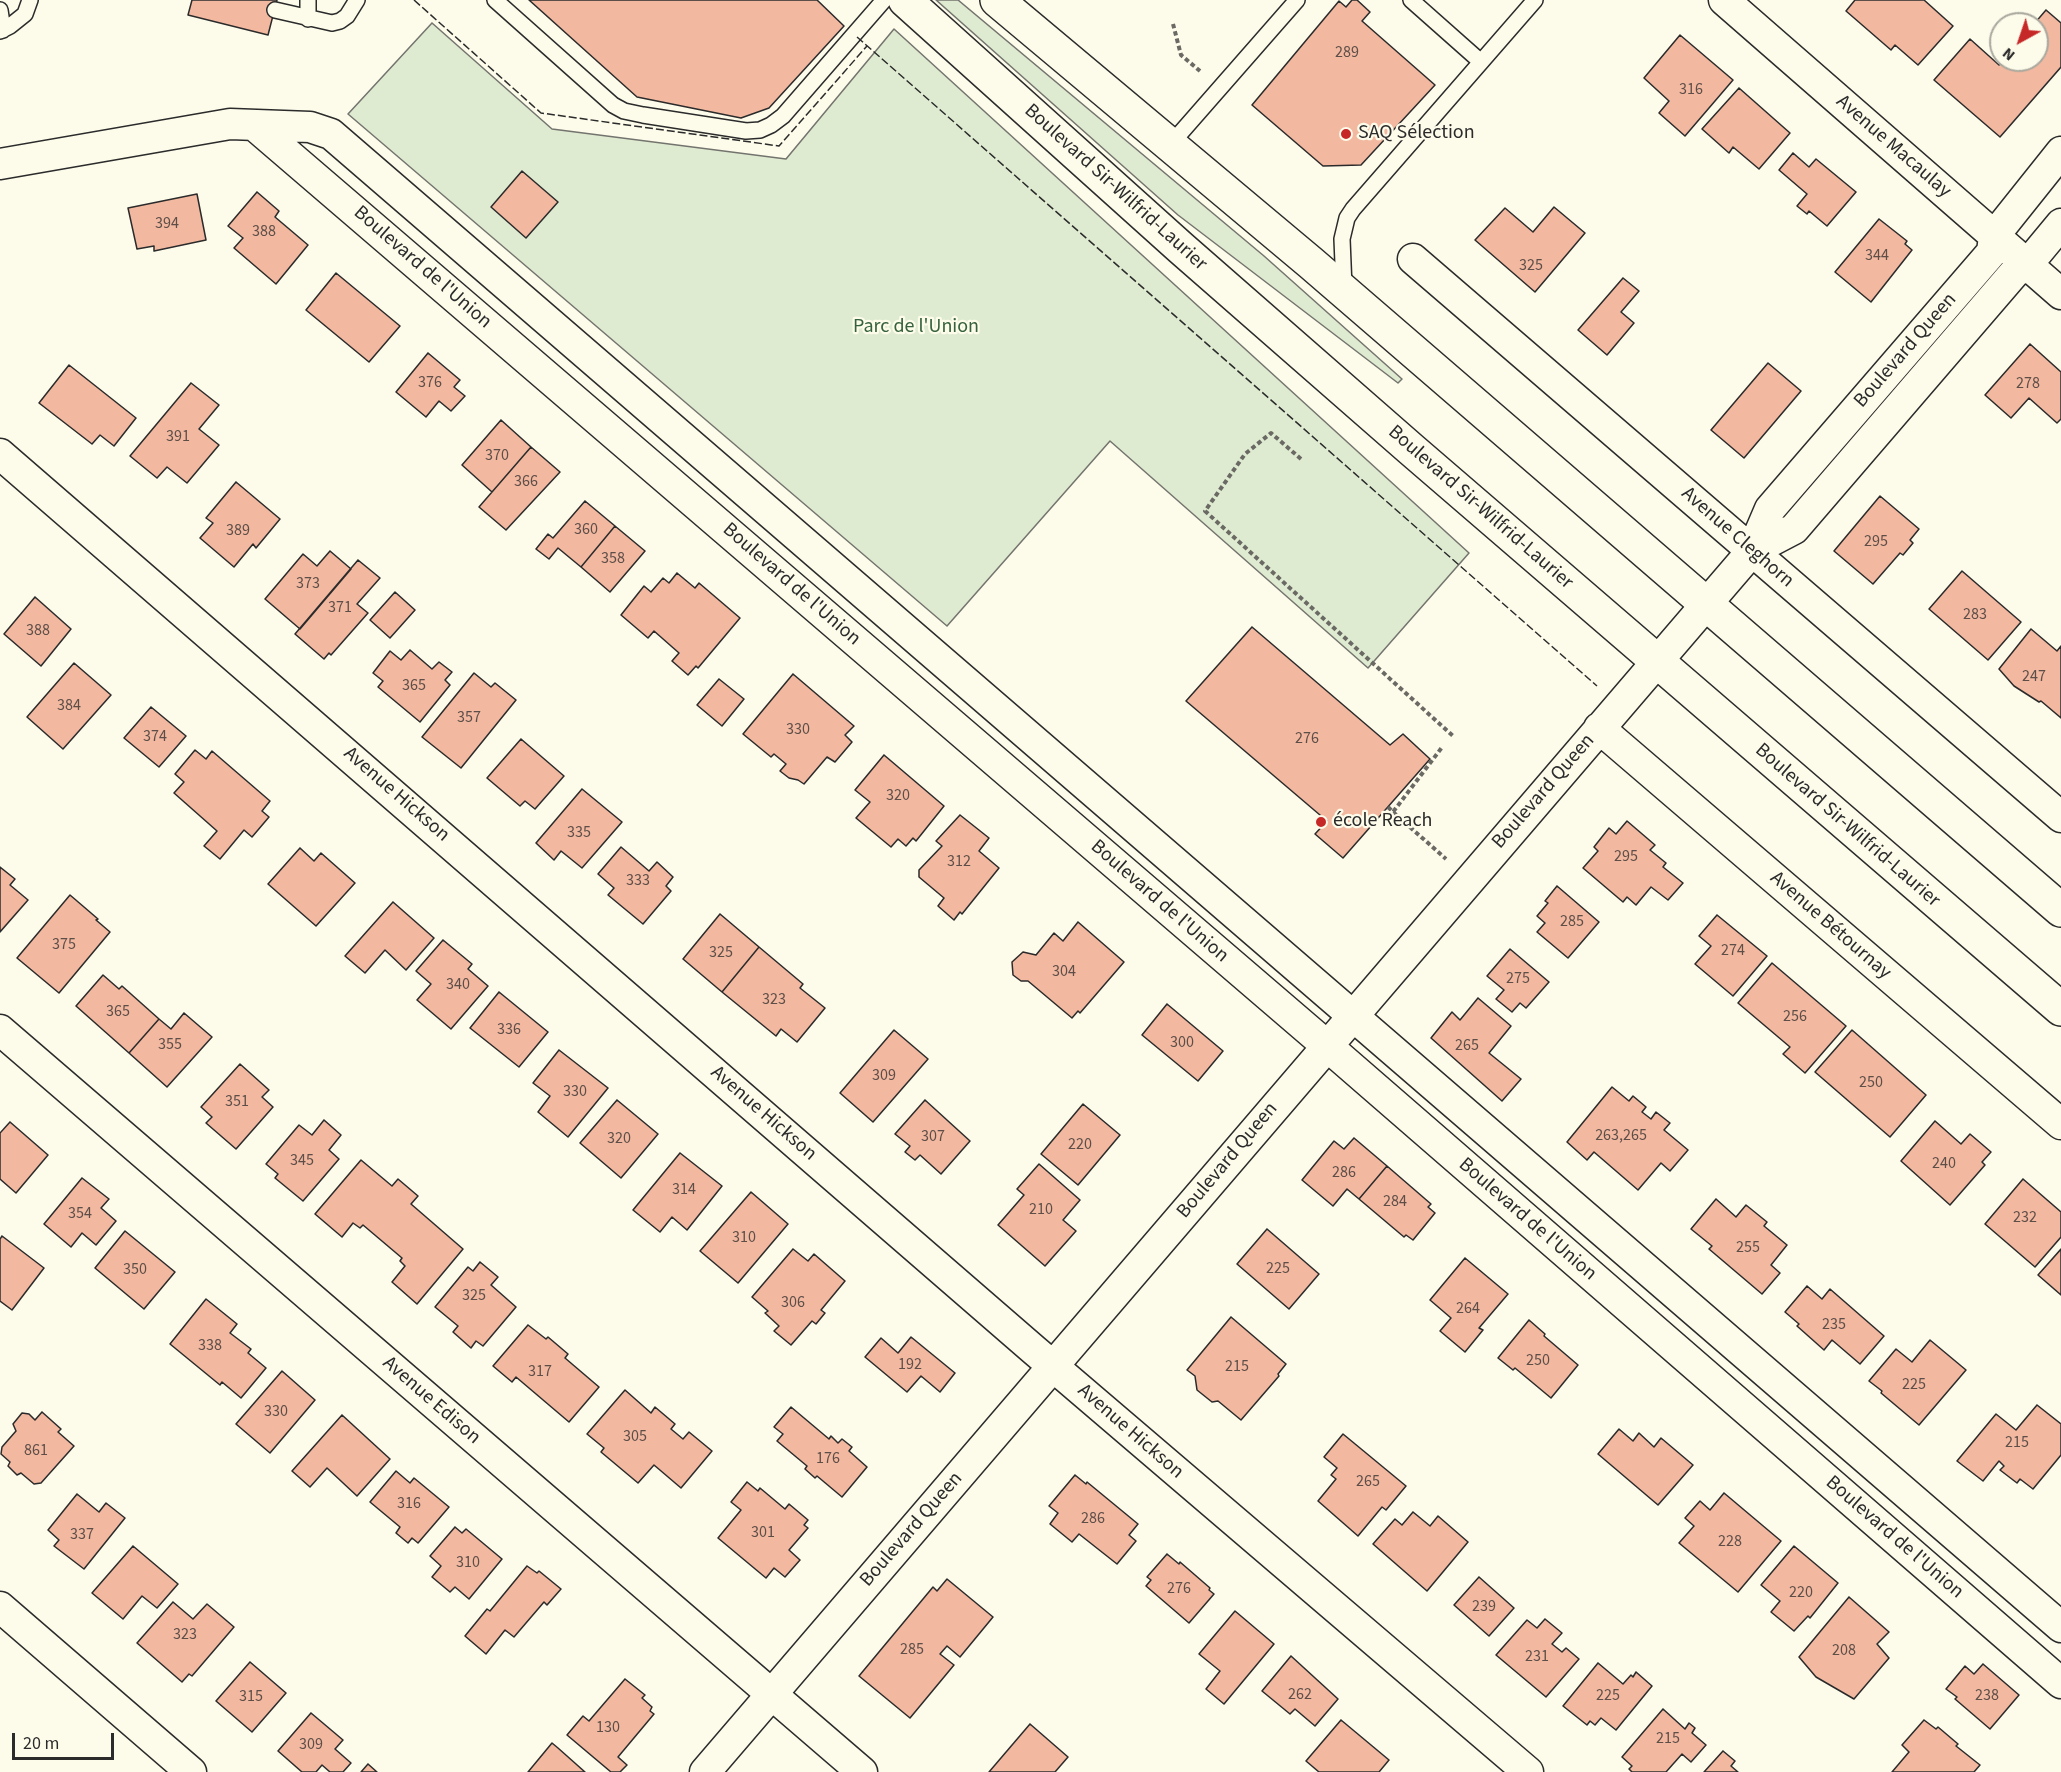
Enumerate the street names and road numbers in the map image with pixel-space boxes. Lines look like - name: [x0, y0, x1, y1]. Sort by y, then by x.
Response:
- street label: Avenue Macaulay: [1831, 90, 1955, 204]
- street label: Boulevard Sir-Wilfrid-Laurier: [1019, 100, 1211, 276]
- street label: Boulevard de l'Union: [348, 202, 496, 334]
- street label: Boulevard Queen: [1850, 289, 1962, 413]
- street label: Boulevard Sir-Wilfrid-Laurier: [1382, 421, 1578, 595]
- street label: Avenue Cleghorn: [1676, 483, 1798, 593]
- street label: Boulevard de l'Union: [717, 519, 865, 651]
- street label: Boulevard Queen: [1488, 730, 1600, 854]
- street label: Boulevard Sir-Wilfrid-Laurier: [1749, 739, 1945, 913]
- street label: Avenue Hickson: [338, 742, 454, 848]
- street label: Boulevard de l'Union: [1085, 836, 1233, 968]
- street label: Avenue Bétournay: [1765, 867, 1895, 985]
- street label: Avenue Hickson: [705, 1061, 821, 1167]
- street label: Boulevard Queen: [1172, 1098, 1284, 1224]
- street label: Boulevard de l'Union: [1453, 1154, 1601, 1286]
- street label: Avenue Edison: [377, 1352, 485, 1450]
- street label: Avenue Hickson: [1072, 1379, 1188, 1485]
- street label: Boulevard Queen: [856, 1468, 968, 1592]
- street label: Boulevard de l'Union: [1820, 1472, 1968, 1604]

